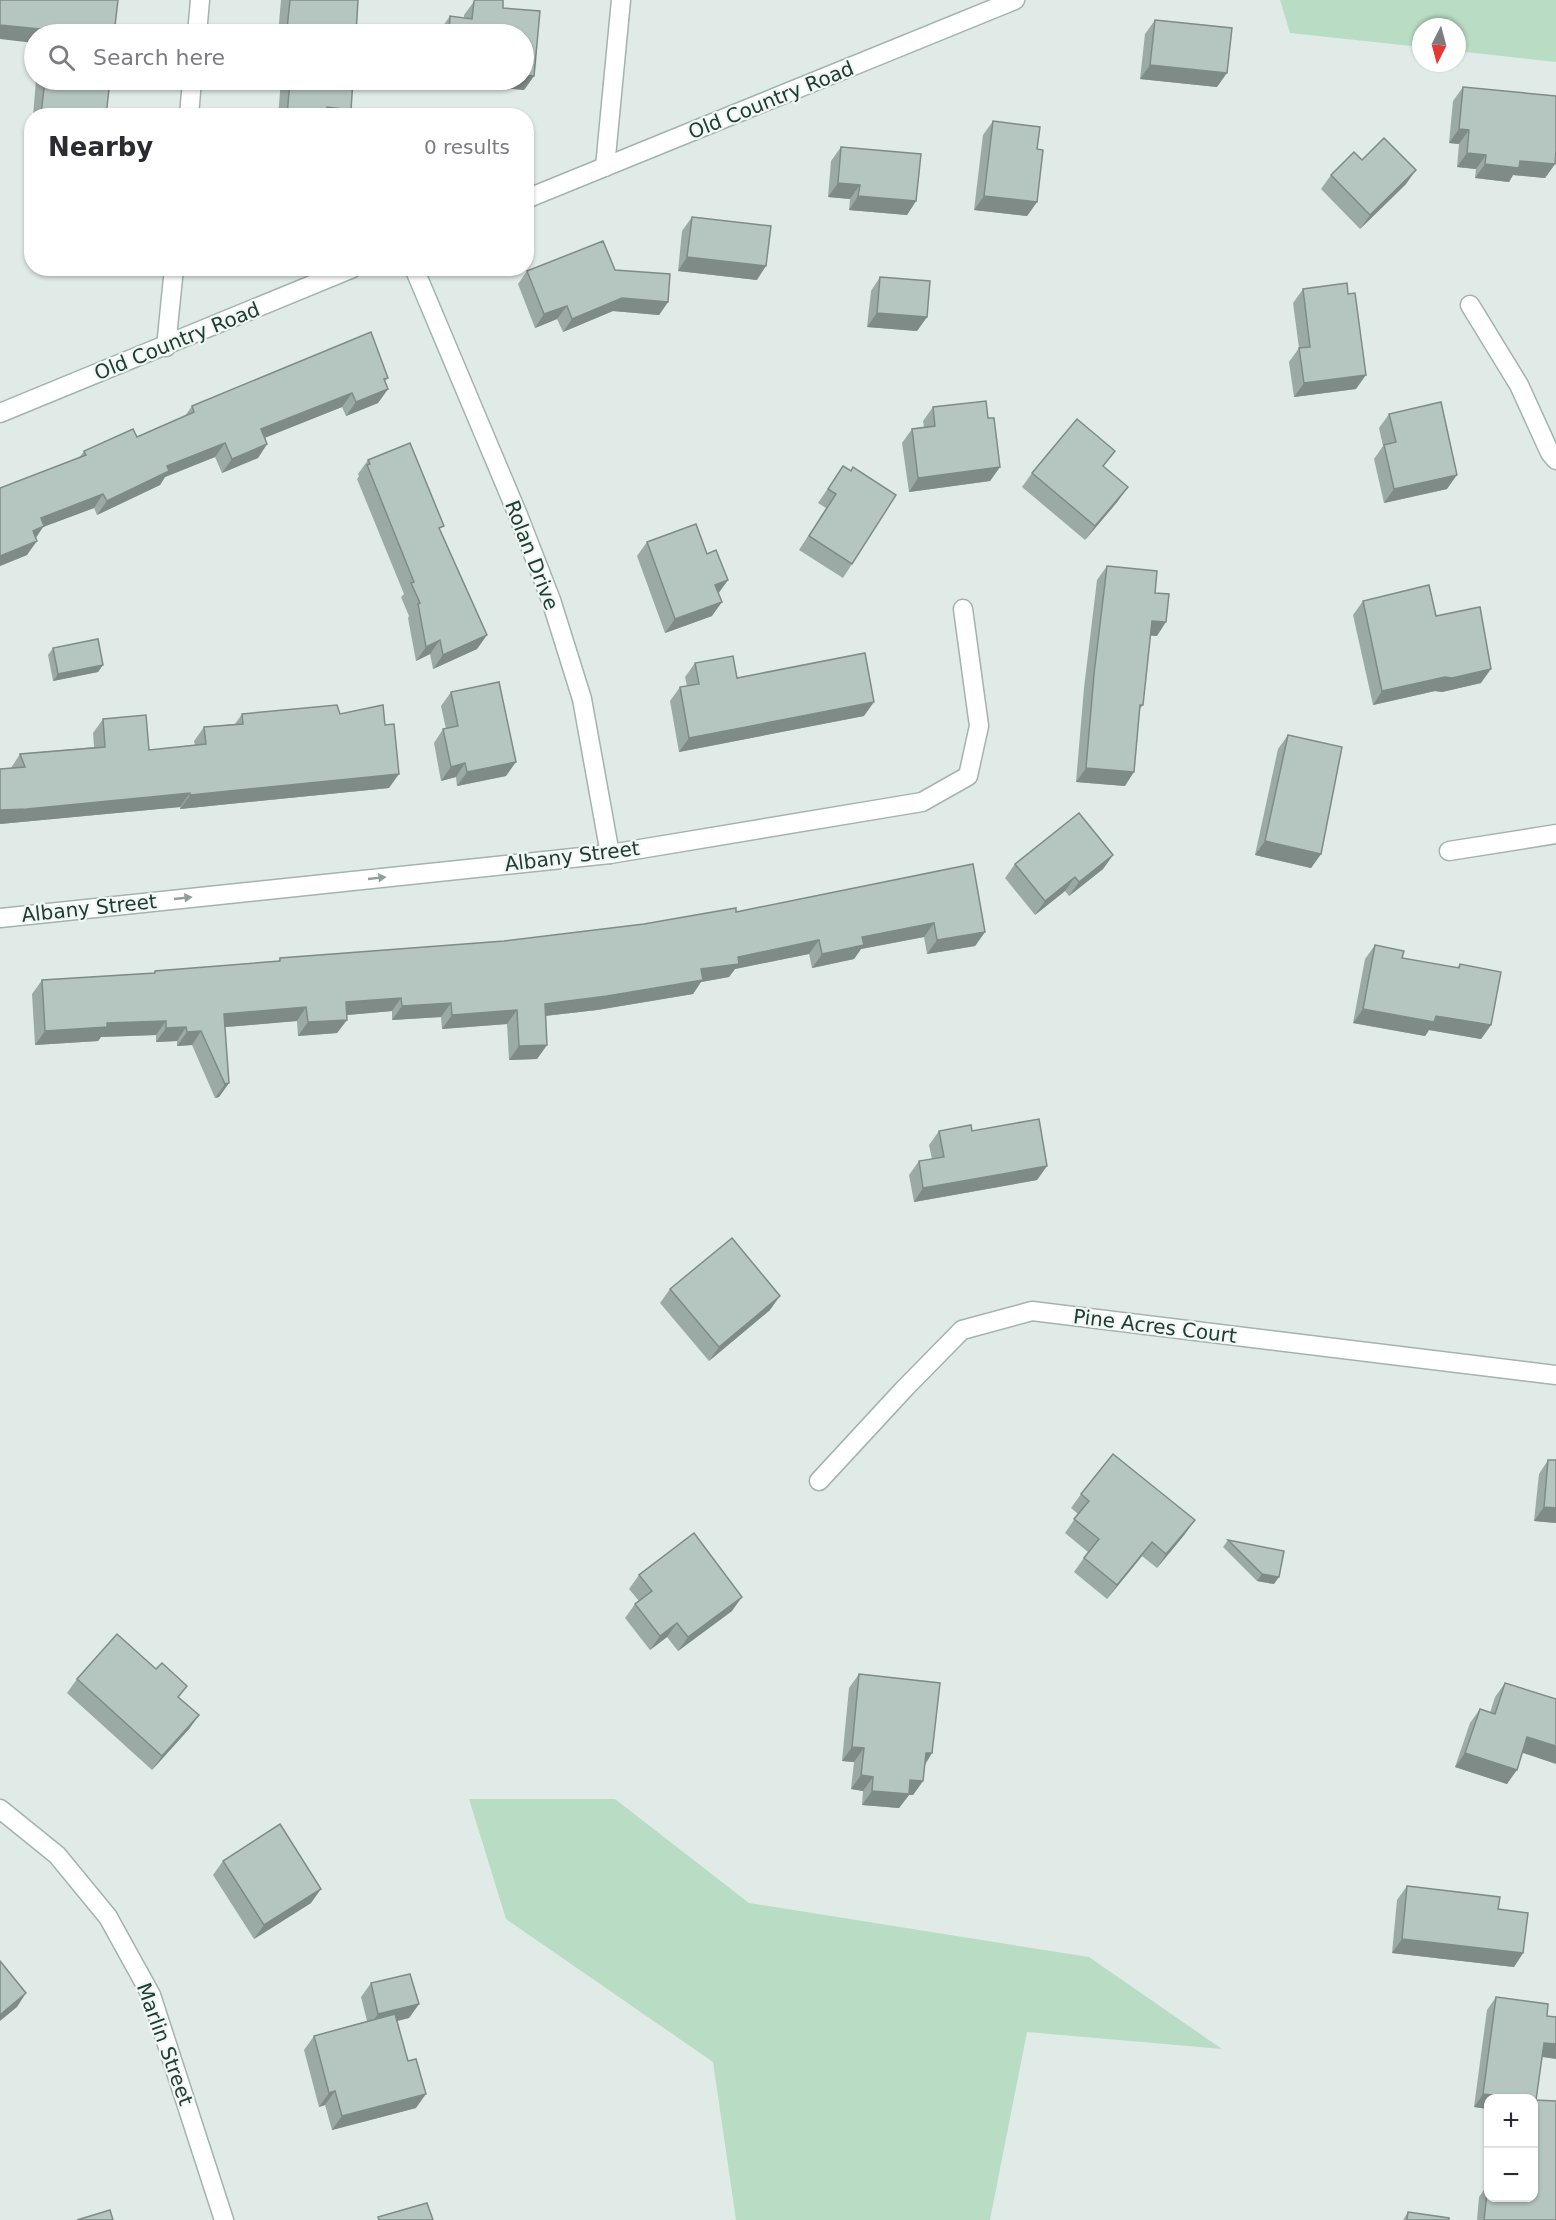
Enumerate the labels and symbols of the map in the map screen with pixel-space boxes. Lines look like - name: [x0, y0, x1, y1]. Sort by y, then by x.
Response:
- north arrow: [1412, 18, 1466, 72]
- street label: Old Country Road: [685, 56, 857, 144]
- street label: Old Country Road: [91, 297, 263, 385]
- street label: Rolan Drive: [500, 497, 564, 613]
- street label: Albany Street: [503, 836, 641, 876]
- one-way arrow: [368, 873, 387, 883]
- street label: Albany Street: [20, 889, 158, 927]
- one-way arrow: [174, 893, 193, 903]
- street label: Pine Acres Court: [1072, 1304, 1238, 1348]
- street label: Marlin Street: [132, 1979, 198, 2109]

